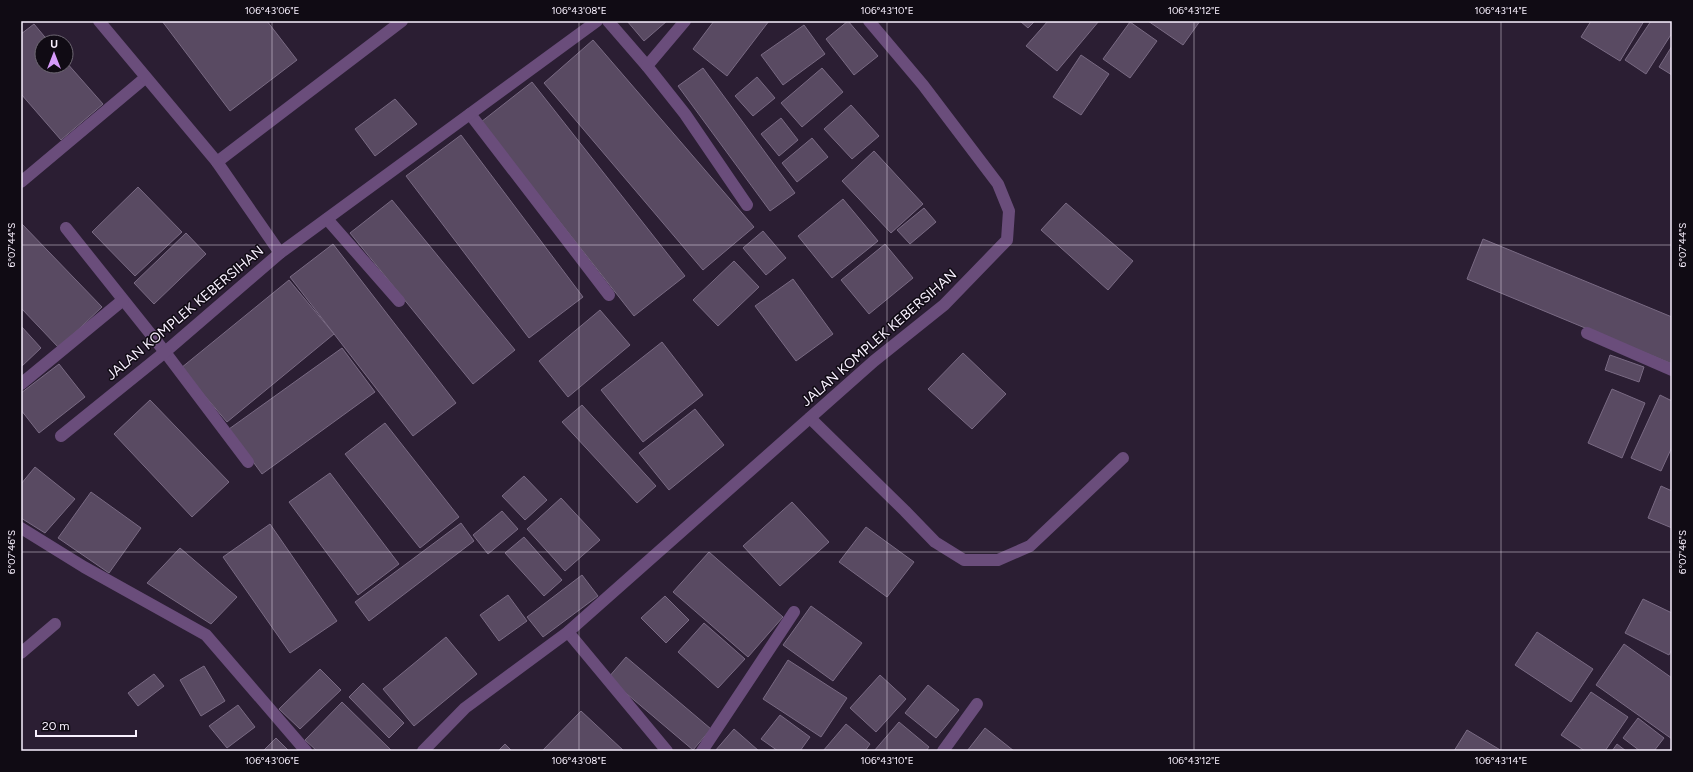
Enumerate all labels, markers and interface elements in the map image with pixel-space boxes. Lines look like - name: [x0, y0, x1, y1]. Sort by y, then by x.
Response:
- text: 106°43'06"E: [245, 4, 299, 17]
- text: 106°43'08"E: [551, 4, 607, 17]
- text: 106°43'10"E: [860, 4, 914, 17]
- text: 106°43'12"E: [1168, 4, 1220, 17]
- text: 106°43'14"E: [1475, 4, 1528, 17]
- north arrow: [34, 34, 74, 74]
- text: U: [50, 38, 58, 51]
- text: 6°07'44"S: [5, 223, 18, 267]
- text: 6°07'44"S: [1676, 223, 1689, 267]
- street label: JALAN KOMPLEK KEBERSIHAN: [103, 242, 267, 384]
- street label: JALAN KOMPLEK KEBERSIHAN: [798, 266, 960, 410]
- text: 6°07'46"S: [5, 530, 18, 574]
- text: 6°07'46"S: [1676, 530, 1689, 574]
- scale bar: [36, 712, 136, 738]
- text: 20 m: [42, 719, 70, 733]
- text: 106°43'06"E: [245, 754, 299, 767]
- text: 106°43'08"E: [551, 754, 607, 767]
- text: 106°43'10"E: [860, 754, 914, 767]
- text: 106°43'12"E: [1168, 754, 1220, 767]
- text: 106°43'14"E: [1475, 754, 1528, 767]

